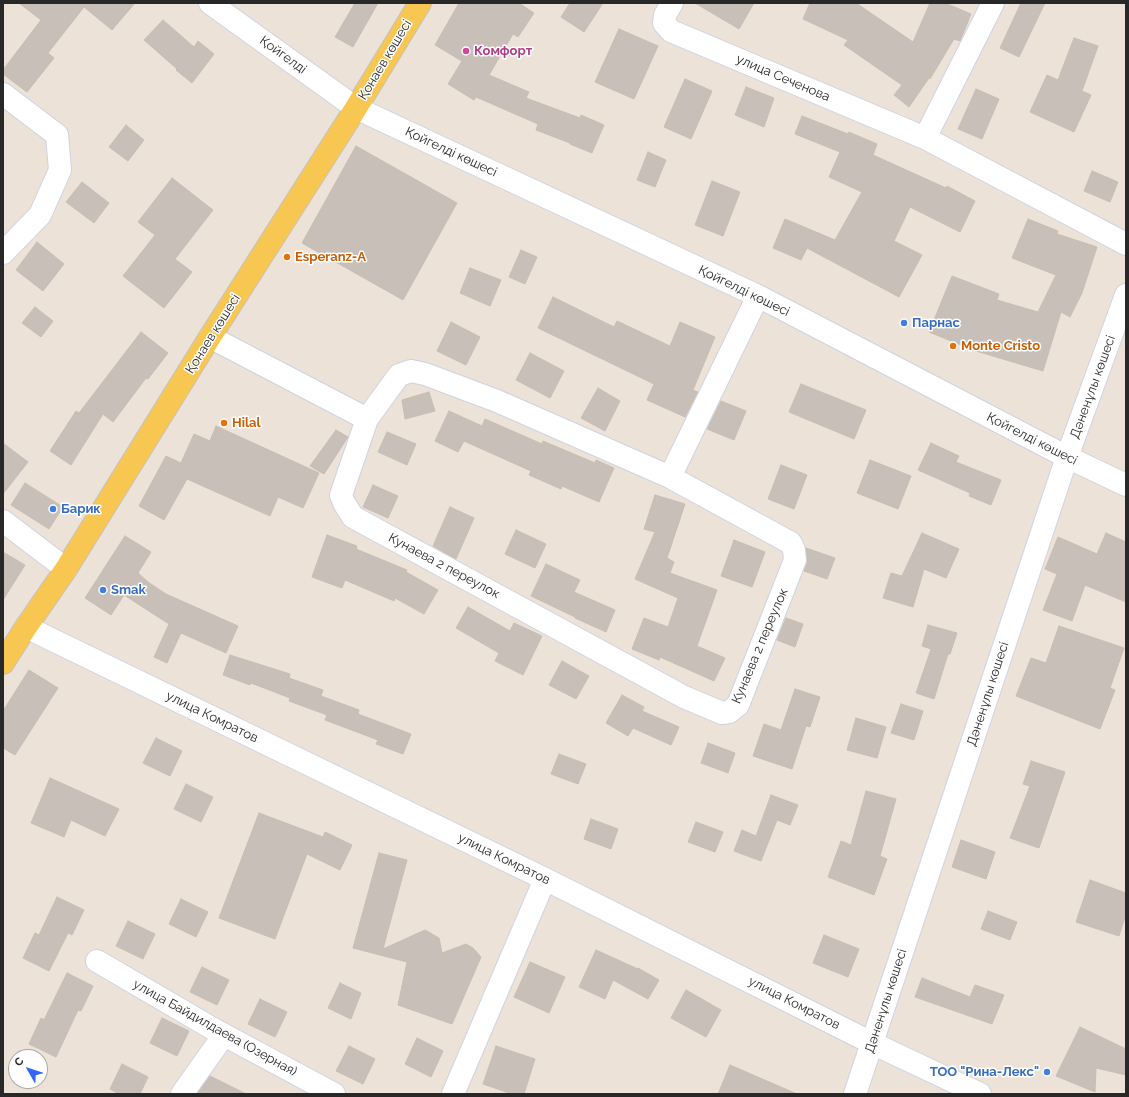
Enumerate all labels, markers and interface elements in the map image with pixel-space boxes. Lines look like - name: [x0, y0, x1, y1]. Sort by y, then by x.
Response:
- street label: Қонаев көшесі: [355, 17, 415, 103]
- street label: Қойгелді: [256, 33, 310, 77]
- place label: Комфорт: [474, 43, 532, 59]
- marker: Комфорт: [461, 46, 471, 56]
- street label: улица Сеченова: [734, 51, 832, 105]
- street label: Қойгелді көшесі: [403, 124, 499, 180]
- place label: Esperanz-A: [295, 249, 366, 265]
- marker: Esperanz-A: [282, 252, 292, 262]
- street label: Қойгелді көшесі: [696, 262, 792, 320]
- street label: Қонаев көшесі: [182, 291, 244, 377]
- place label: Парнас: [912, 315, 960, 331]
- marker: Парнас: [899, 318, 909, 328]
- street label: Дәненұлы көшесі: [1067, 333, 1119, 441]
- place label: Monte Cristo: [961, 338, 1040, 354]
- marker: Monte Cristo: [948, 341, 958, 351]
- street label: Қойгелді көшесі: [984, 409, 1080, 469]
- place label: Hilal: [232, 415, 261, 431]
- marker: Hilal: [219, 418, 229, 428]
- place label: Барик: [61, 501, 101, 517]
- marker: Барик: [48, 504, 58, 514]
- street label: Кунаева 2 переулок: [386, 530, 502, 602]
- place label: Smak: [111, 582, 146, 598]
- marker: Smak: [98, 585, 108, 595]
- street label: Кунаева 2 переулок: [729, 586, 791, 706]
- street label: Дәненұлы көшесі: [964, 640, 1012, 748]
- street label: улица Комратов: [163, 688, 261, 746]
- street label: улица Комратов: [455, 830, 553, 888]
- street label: Дәненұлы көшесі: [862, 947, 910, 1055]
- street label: улица Комратов: [746, 973, 842, 1033]
- street label: улица Байдилдаева (Озерная): [130, 976, 300, 1080]
- north arrow: [8, 1049, 48, 1089]
- text: С: [12, 1055, 26, 1069]
- place label: ТОО "Рина-Лекс": [930, 1064, 1039, 1080]
- marker: ТОО "Рина-Лекс": [1042, 1067, 1052, 1077]

